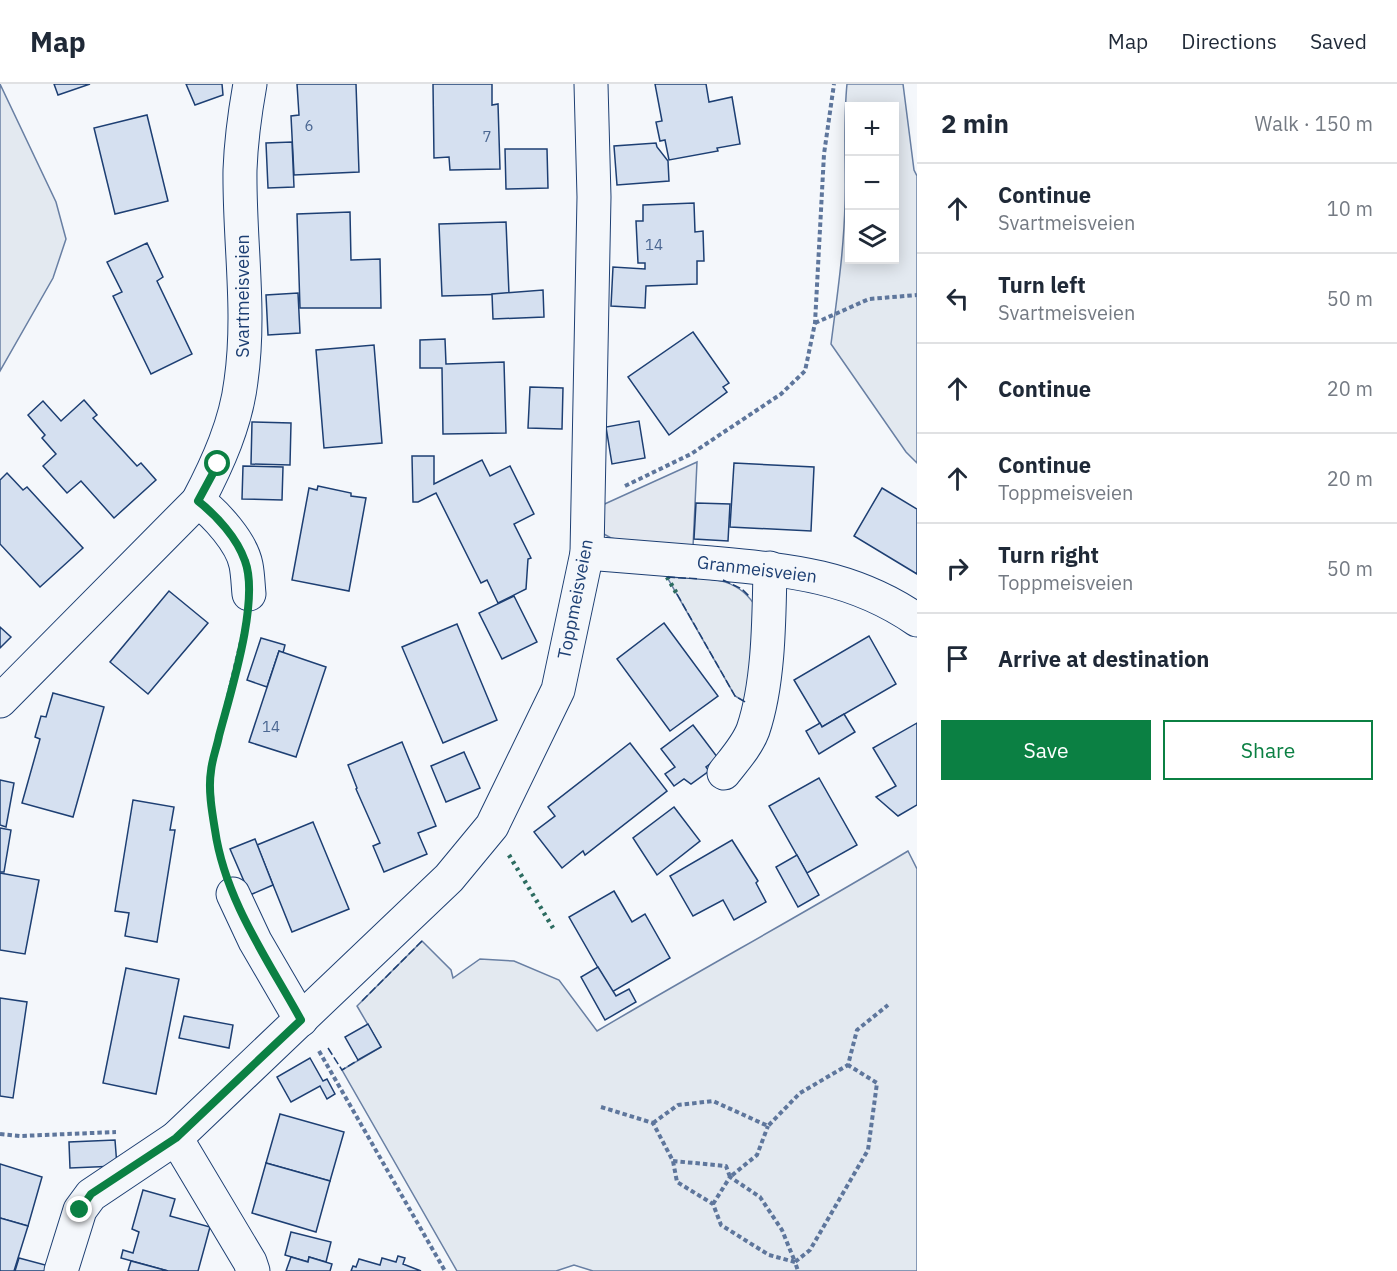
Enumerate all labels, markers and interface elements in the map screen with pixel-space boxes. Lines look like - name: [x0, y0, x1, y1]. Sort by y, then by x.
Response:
- text: Map: [30, 23, 86, 60]
- text: Map: [1108, 27, 1148, 55]
- text: Directions: [1181, 27, 1277, 55]
- text: Saved: [1310, 27, 1367, 55]
- map controls: [845, 102, 899, 264]
- button: +: [845, 102, 899, 156]
- text: 2 min: [941, 106, 1009, 140]
- text: Walk · 150 m: [1255, 110, 1373, 137]
- house number: 6: [304, 116, 314, 135]
- house number: 7: [482, 127, 492, 146]
- button: −: [845, 156, 899, 210]
- text: Continue: [998, 180, 1091, 209]
- icon: ahead: [941, 192, 974, 225]
- text: 10 m: [1327, 195, 1373, 222]
- text: Svartmeisveien: [998, 209, 1135, 236]
- button: layers: [845, 210, 899, 264]
- street label: Svartmeisveien: [231, 234, 254, 358]
- house number: 14: [645, 235, 663, 254]
- text: Turn left: [998, 270, 1086, 299]
- icon: left: [941, 282, 974, 315]
- text: 50 m: [1327, 285, 1373, 312]
- text: Svartmeisveien: [998, 299, 1135, 326]
- icon: ahead: [941, 372, 974, 405]
- text: Continue: [998, 374, 1091, 403]
- text: 20 m: [1327, 375, 1373, 402]
- route start: [204, 450, 230, 476]
- text: Continue: [998, 450, 1091, 479]
- icon: ahead: [941, 462, 974, 495]
- text: 20 m: [1327, 465, 1373, 492]
- text: Toppmeisveien: [998, 479, 1133, 506]
- street label: Toppmeisveien: [552, 537, 598, 661]
- text: Turn right: [998, 540, 1099, 569]
- street label: Granmeisveien: [696, 550, 818, 588]
- icon: right: [941, 552, 974, 585]
- text: 50 m: [1327, 555, 1373, 582]
- text: Toppmeisveien: [998, 569, 1133, 596]
- icon: arrive: [941, 642, 974, 675]
- text: Arrive at destination: [998, 644, 1209, 673]
- house number: 14: [262, 717, 280, 736]
- button: Save: [941, 720, 1151, 780]
- button: Share: [1163, 720, 1373, 780]
- route end: [66, 1196, 92, 1222]

